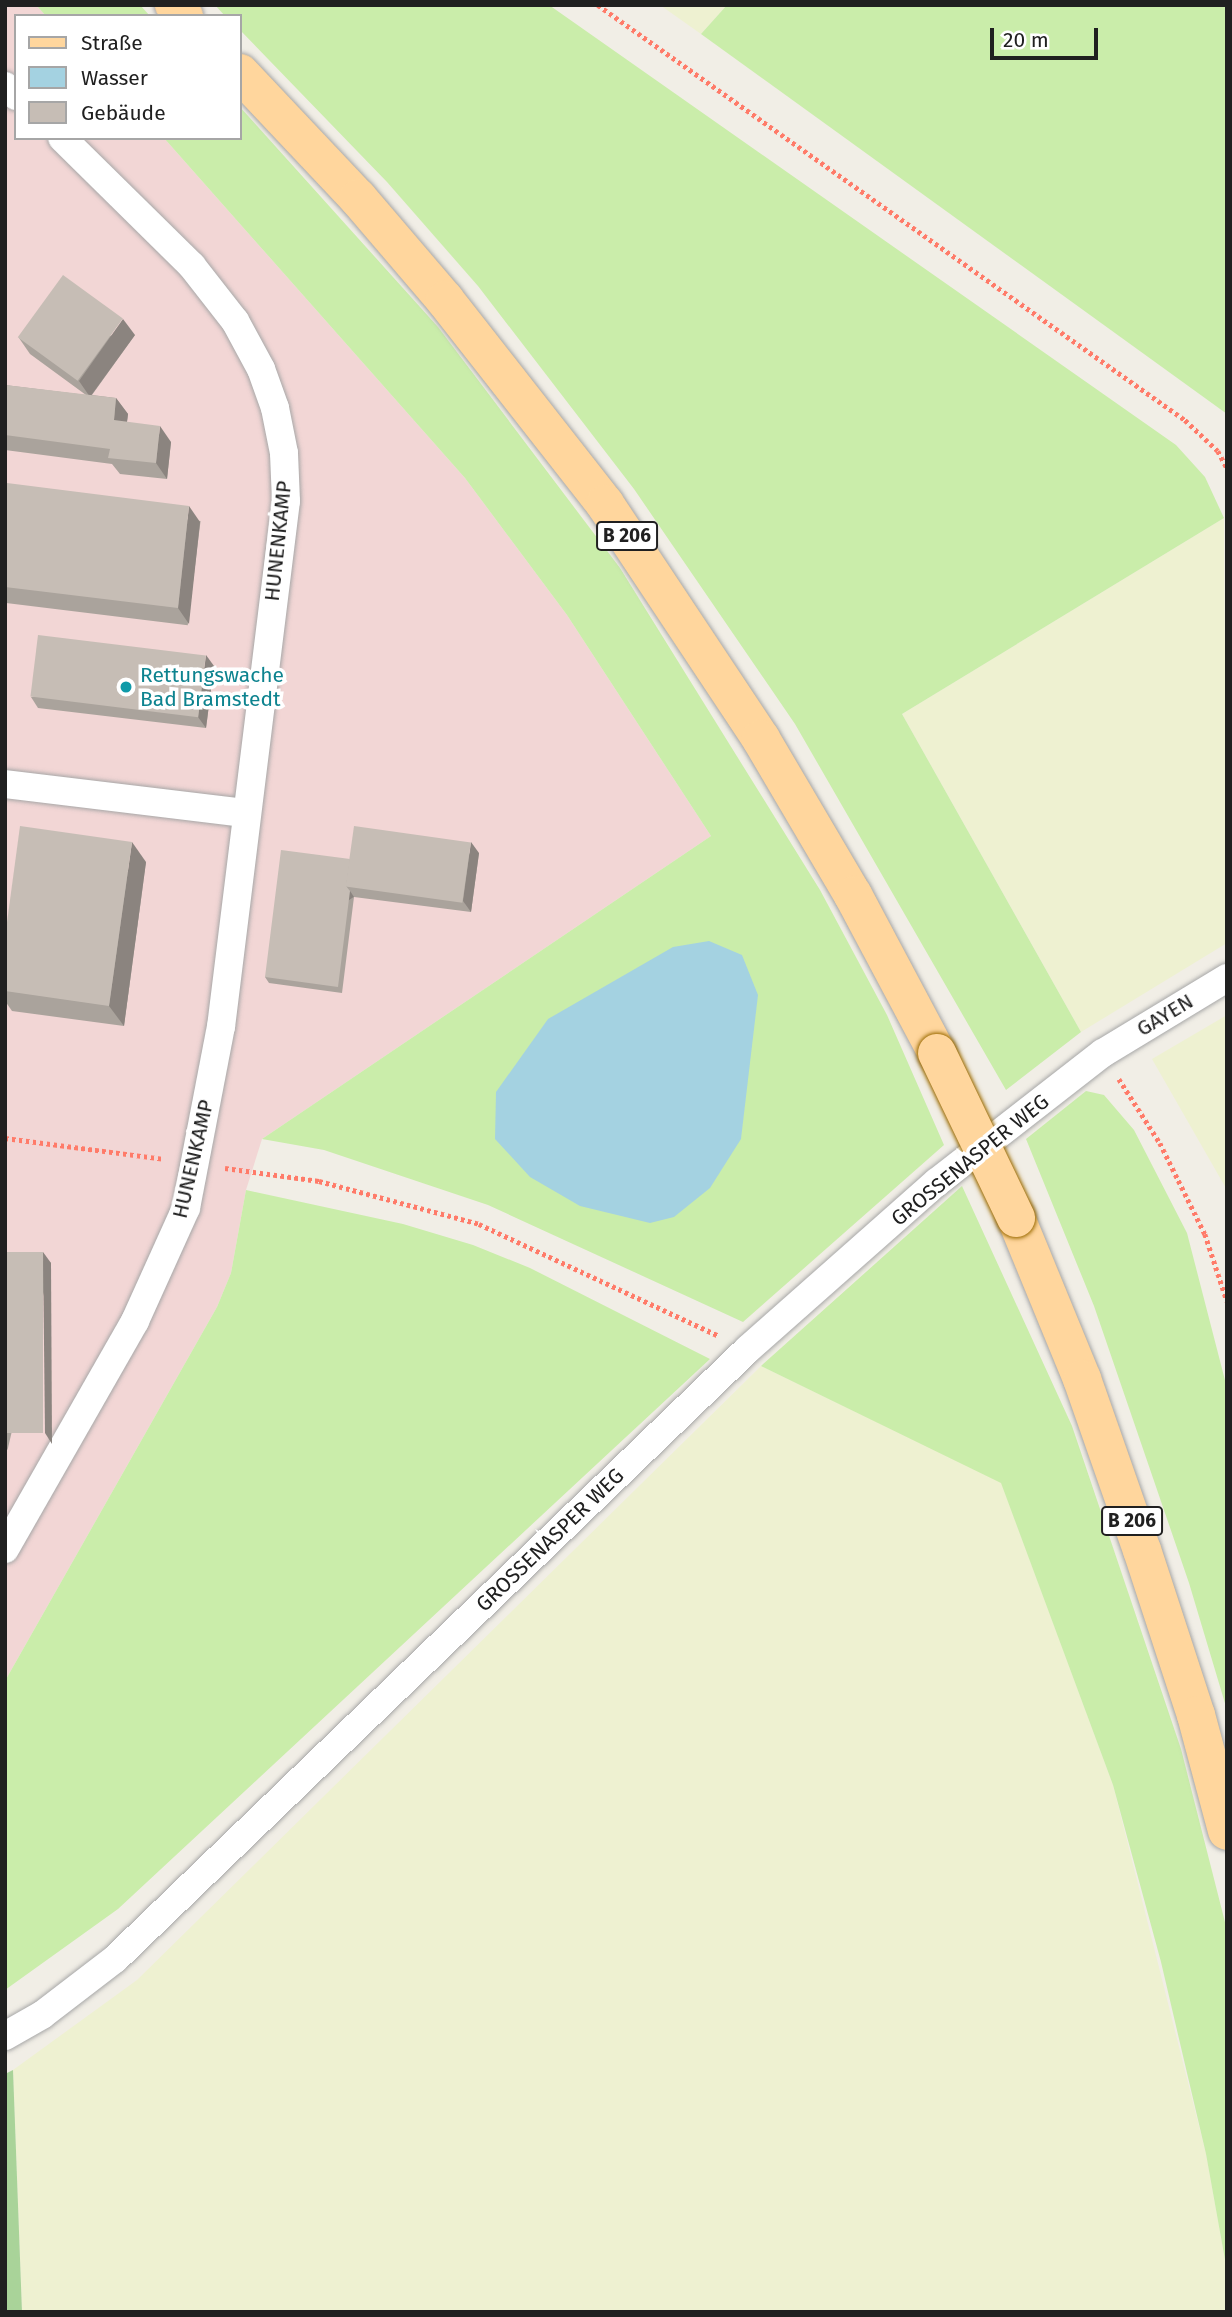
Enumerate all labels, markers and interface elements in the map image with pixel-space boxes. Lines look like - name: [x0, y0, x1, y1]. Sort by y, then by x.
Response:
- legend: [14, 14, 242, 140]
- scale bar: [994, 14, 1102, 58]
- text: 20 m: [1003, 27, 1049, 53]
- text: Straße: [81, 30, 143, 56]
- text: Wasser: [81, 65, 148, 91]
- text: Gebäude: [81, 100, 166, 126]
- street label: HUNENKAMP: [259, 479, 297, 603]
- road number: B 206: [596, 520, 658, 552]
- place label: Rettungswache Bad Bramstedt: [140, 662, 284, 712]
- marker: Rettungswache Bad Bramstedt: [118, 679, 134, 695]
- street label: GAYEN: [1132, 988, 1198, 1042]
- street label: GROSSENASPER WEG: [886, 1089, 1054, 1231]
- street label: HUNENKAMP: [167, 1097, 219, 1221]
- street label: GROSSENASPER WEG: [471, 1463, 629, 1617]
- road number: B 206: [1100, 1506, 1164, 1536]

